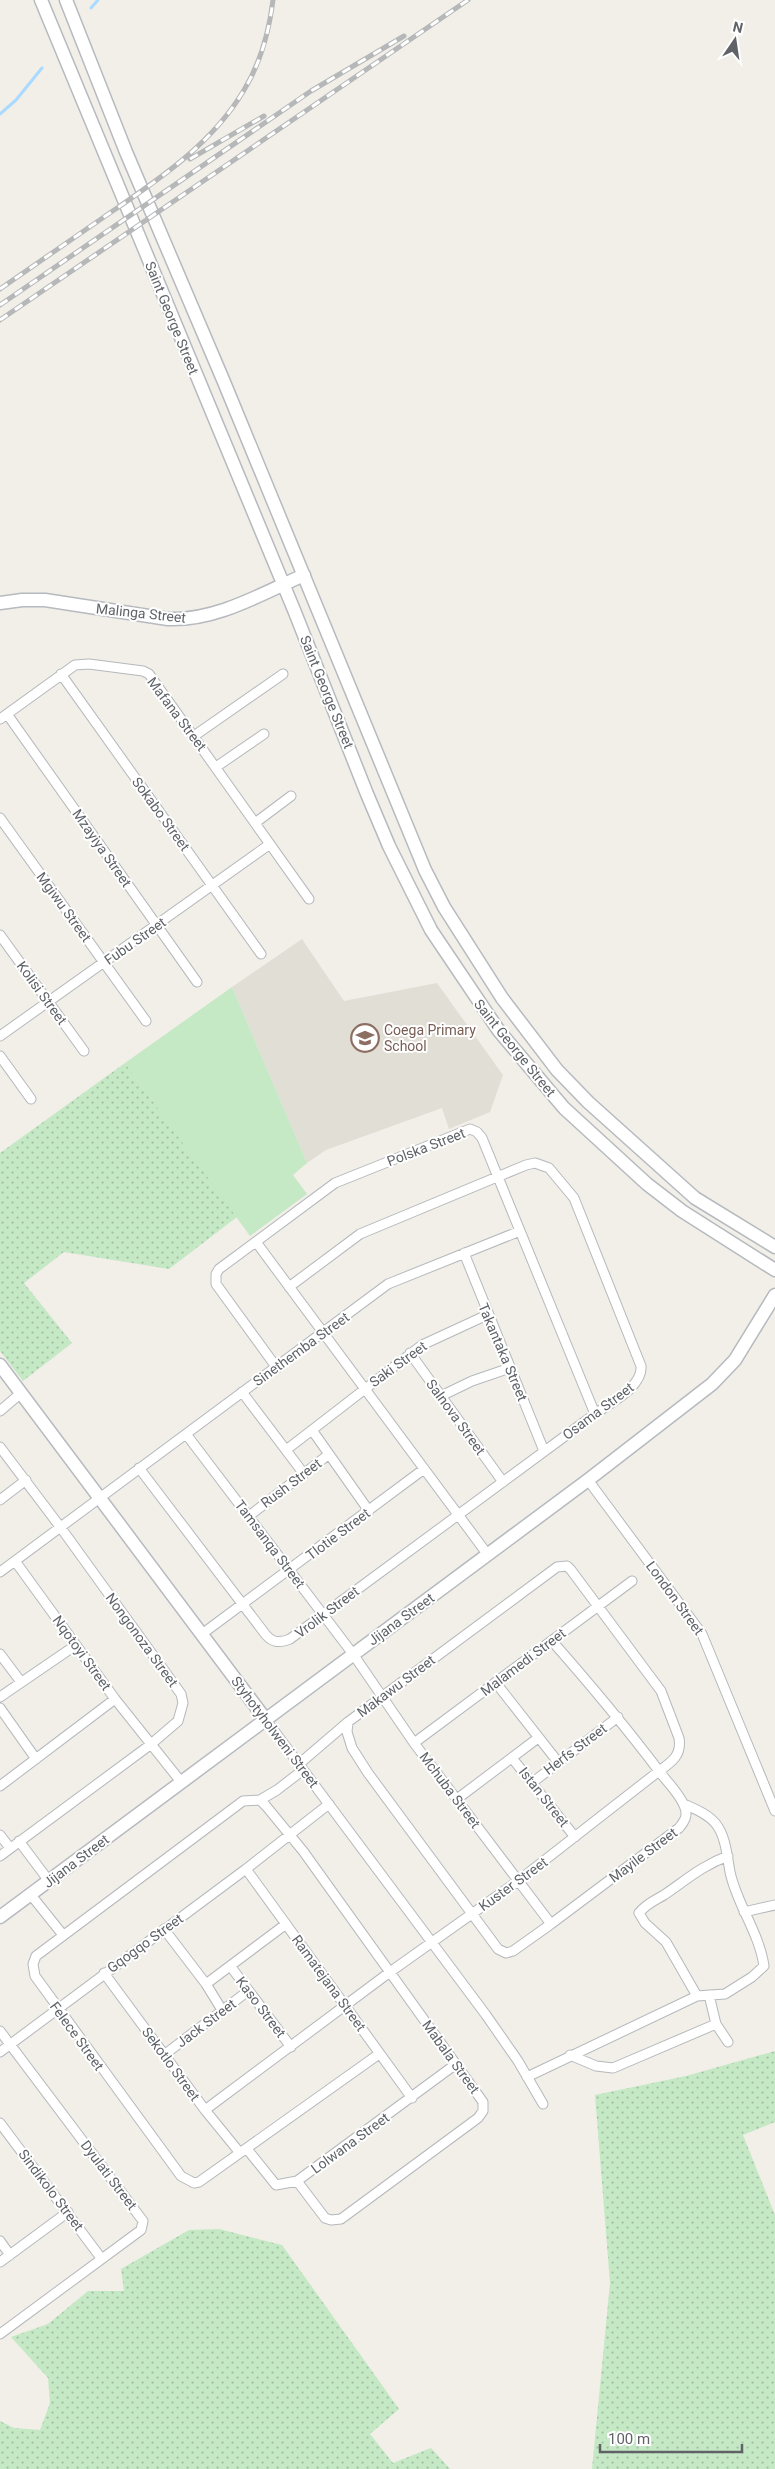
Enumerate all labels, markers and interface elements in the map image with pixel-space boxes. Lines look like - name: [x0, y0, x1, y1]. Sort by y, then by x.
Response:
- north arrow: [710, 15, 760, 65]
- text: N: [731, 18, 745, 36]
- street label: Saint George Street: [142, 259, 202, 377]
- street label: Malinga Street: [95, 600, 187, 626]
- street label: Saint George Street: [297, 633, 357, 751]
- street label: Mafana Street: [144, 674, 210, 754]
- street label: Sokabo Street: [129, 774, 193, 854]
- street label: Mzayiya Street: [69, 806, 135, 890]
- street label: Mgiwu Street: [33, 869, 95, 945]
- street label: Fubu Street: [101, 914, 169, 968]
- street label: Kolisi Street: [14, 958, 71, 1028]
- street label: Saint George Street: [471, 996, 559, 1100]
- place label: Coega Primary School: [384, 1022, 476, 1054]
- school or university icon: Coega Primary School: [350, 1023, 380, 1053]
- street label: Polska Street: [385, 1125, 468, 1169]
- street label: Takantaka Street: [475, 1301, 531, 1404]
- street label: Sinethemba Street: [250, 1309, 352, 1389]
- street label: Saki Street: [366, 1338, 430, 1390]
- street label: Salnova Street: [423, 1376, 489, 1458]
- street label: Osama Street: [559, 1379, 637, 1443]
- street label: Rush Street: [258, 1455, 325, 1511]
- street label: Tamsanqa Street: [232, 1497, 309, 1591]
- street label: Tlotie Street: [303, 1505, 373, 1563]
- street label: London Street: [643, 1558, 707, 1638]
- street label: Vrolik Street: [292, 1583, 362, 1641]
- street label: Jijana Street: [365, 1589, 438, 1648]
- street label: Nongonoza Street: [103, 1590, 182, 1690]
- street label: Nqotoyi Street: [49, 1612, 115, 1694]
- street label: Malamedi Street: [477, 1625, 569, 1699]
- street label: Makawu Street: [354, 1651, 438, 1720]
- street label: Styhotyholweni Street: [228, 1673, 322, 1791]
- street label: Herfs Street: [540, 1720, 610, 1778]
- street label: Mchuba Street: [416, 1749, 484, 1831]
- street label: Istan Street: [516, 1764, 573, 1830]
- street label: Mayile Street: [606, 1824, 680, 1886]
- street label: Jijana Street: [40, 1831, 112, 1891]
- street label: Kuster Street: [476, 1854, 551, 1914]
- street label: Gqogqo Street: [104, 1910, 186, 1976]
- street label: Ramatejana Street: [289, 1932, 369, 2035]
- street label: Kaso Street: [233, 1973, 289, 2041]
- street label: Jack Street: [173, 1995, 239, 2051]
- street label: Felece Street: [47, 1999, 108, 2074]
- street label: Mabala Street: [419, 2017, 483, 2097]
- street label: Sekotlo Street: [139, 2024, 203, 2104]
- street label: Lolwana Street: [308, 2109, 393, 2177]
- street label: Dyulati Street: [78, 2137, 141, 2213]
- street label: Sindikolo Street: [15, 2146, 87, 2234]
- scale bar: [600, 2422, 742, 2454]
- text: 100 m: [608, 2430, 650, 2448]

